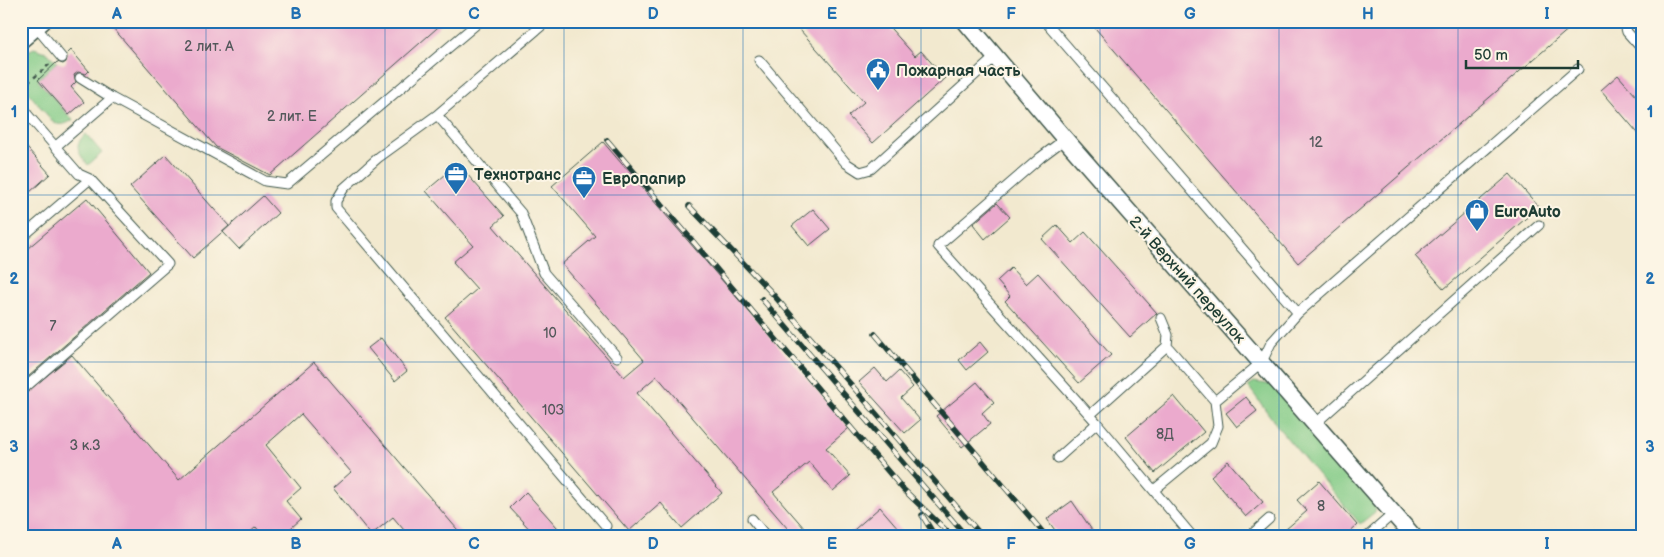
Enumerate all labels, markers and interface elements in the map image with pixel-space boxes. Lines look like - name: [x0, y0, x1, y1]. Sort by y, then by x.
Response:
- text: A: [111, 5, 122, 24]
- text: B: [290, 5, 302, 24]
- text: C: [468, 5, 480, 24]
- text: D: [647, 5, 659, 24]
- text: E: [827, 5, 837, 24]
- text: F: [1006, 5, 1016, 24]
- text: G: [1184, 5, 1196, 24]
- text: H: [1362, 5, 1374, 24]
- text: I: [1544, 5, 1550, 24]
- house number: 2 лит. А: [184, 38, 234, 55]
- scale bar: [1466, 38, 1579, 70]
- text: 50 m: [1474, 46, 1508, 65]
- public building icon: Пожарная часть: [865, 57, 891, 91]
- place label: Пожарная часть: [896, 62, 1021, 81]
- text: 1: [11, 103, 17, 122]
- text: 1: [1647, 103, 1653, 122]
- house number: 2 лит. Е: [267, 108, 317, 125]
- house number: 12: [1309, 134, 1324, 151]
- office icon: Технотранс: [443, 161, 469, 195]
- office icon: Европапир: [571, 165, 597, 199]
- place label: Технотранс: [474, 166, 561, 185]
- place label: Европапир: [602, 170, 687, 189]
- shop icon: EuroAuto: [1464, 198, 1490, 232]
- place label: EuroAuto: [1494, 203, 1561, 222]
- street label: 2-й Верхний переулок: [1125, 212, 1249, 348]
- text: 2: [9, 270, 19, 289]
- text: 2: [1645, 270, 1655, 289]
- house number: 7: [50, 318, 57, 335]
- house number: 10: [543, 325, 557, 342]
- house number: 10З: [542, 402, 564, 419]
- house number: 8Д: [1156, 426, 1174, 443]
- house number: 3 к.3: [69, 437, 101, 454]
- text: 3: [9, 438, 19, 457]
- text: 3: [1645, 438, 1655, 457]
- house number: 8: [1317, 498, 1325, 515]
- text: A: [111, 535, 122, 554]
- text: B: [290, 535, 302, 554]
- text: C: [468, 535, 480, 554]
- text: D: [647, 535, 659, 554]
- text: E: [827, 535, 837, 554]
- text: F: [1006, 535, 1016, 554]
- text: G: [1184, 535, 1196, 554]
- text: H: [1362, 535, 1374, 554]
- text: I: [1544, 535, 1550, 554]

